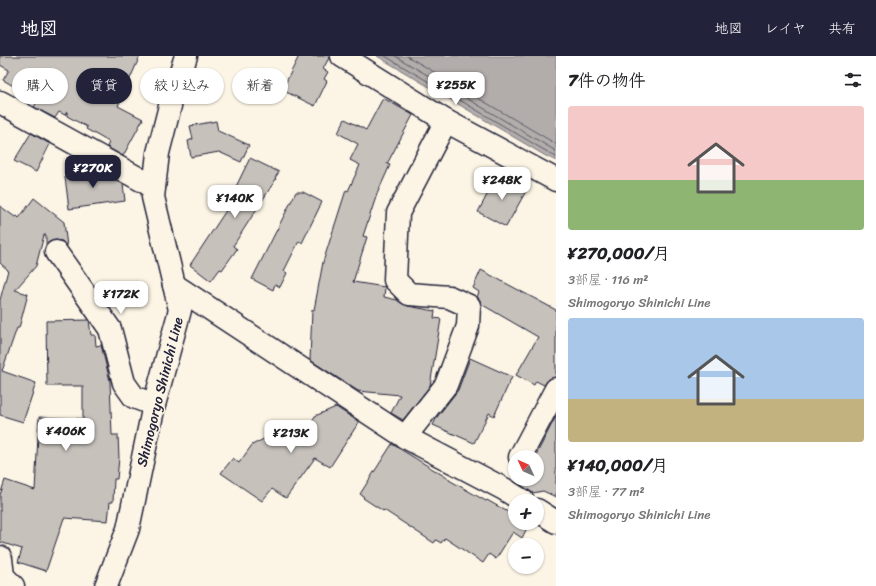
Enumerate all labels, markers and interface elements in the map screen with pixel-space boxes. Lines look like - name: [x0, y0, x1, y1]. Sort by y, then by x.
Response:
- text: 地図: [20, 12, 58, 45]
- text: 地図: [715, 16, 743, 41]
- text: レイヤ: [765, 16, 806, 41]
- text: 共有: [828, 16, 856, 41]
- text: 7件の物件: [568, 65, 646, 95]
- chip: 購入: [12, 68, 68, 104]
- chip: 賃貸: [76, 68, 132, 104]
- chip: 絞り込み: [140, 68, 224, 104]
- chip: 新着: [232, 68, 288, 104]
- icon: filters: [842, 69, 864, 91]
- pin: ¥255K: [428, 72, 484, 106]
- text: ¥255K: [437, 73, 475, 96]
- icon: home: [680, 132, 752, 204]
- pin: ¥270K: [65, 155, 121, 189]
- text: ¥270K: [74, 156, 112, 179]
- pin: ¥248K: [474, 167, 530, 201]
- text: ¥248K: [483, 168, 521, 191]
- pin: ¥140K: [207, 185, 263, 219]
- text: ¥140K: [216, 186, 254, 209]
- text: ¥270,000/月: [568, 238, 670, 268]
- text: 3部屋 · 116 m²: [568, 268, 648, 291]
- pin: ¥172K: [93, 281, 149, 315]
- text: ¥172K: [103, 282, 139, 305]
- text: Shimogoryo Shinichi Line: [568, 291, 711, 314]
- street label: Shimogoryo Shinichi Line: [129, 314, 191, 469]
- icon: home: [680, 344, 752, 416]
- pin: ¥406K: [38, 418, 94, 452]
- text: ¥406K: [47, 419, 85, 442]
- pin: ¥213K: [263, 420, 319, 454]
- text: ¥213K: [273, 421, 309, 444]
- north arrow: [508, 450, 544, 486]
- map controls: [508, 450, 544, 574]
- text: ¥140,000/月: [568, 450, 668, 480]
- text: 3部屋 · 77 m²: [568, 480, 645, 503]
- button: +: [508, 494, 544, 530]
- text: Shimogoryo Shinichi Line: [568, 503, 711, 526]
- button: −: [508, 538, 544, 574]

